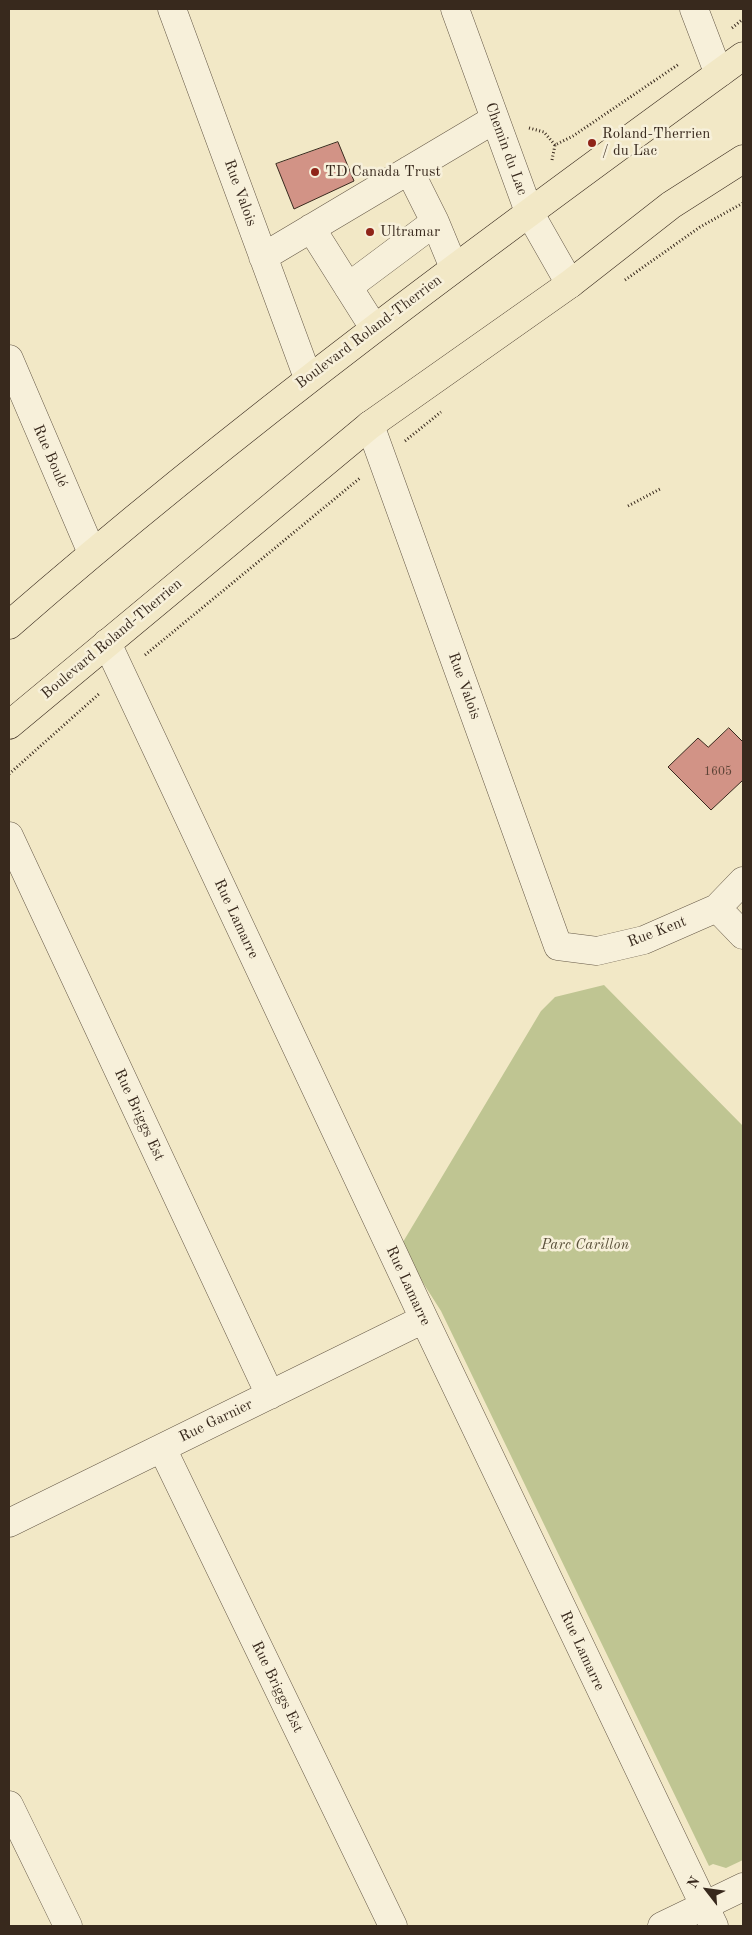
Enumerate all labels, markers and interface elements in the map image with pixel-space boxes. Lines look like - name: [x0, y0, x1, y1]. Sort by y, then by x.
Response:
- street label: Chemin du Lac: [481, 100, 531, 198]
- place label: Roland-Therrien / du Lac: [602, 125, 710, 160]
- marker: Roland-Therrien / du Lac: [586, 137, 598, 149]
- street label: Rue Valois: [220, 157, 260, 229]
- place label: TD Canada Trust: [325, 163, 441, 181]
- marker: TD Canada Trust: [309, 166, 321, 178]
- place label: Ultramar: [380, 223, 440, 241]
- marker: Ultramar: [364, 226, 376, 238]
- street label: Boulevard Roland-Therrien: [292, 271, 446, 393]
- street label: Rue Boulé: [29, 422, 71, 490]
- street label: Boulevard Roland-Therrien: [38, 575, 186, 703]
- street label: Rue Valois: [444, 650, 484, 722]
- house number: 1605: [704, 765, 732, 779]
- street label: Rue Lamarre: [210, 876, 262, 962]
- street label: Rue Kent: [625, 913, 689, 951]
- street label: Rue Briggs Est: [110, 1066, 168, 1164]
- park label: Parc Carillon: [541, 1236, 629, 1254]
- street label: Rue Lamarre: [382, 1243, 434, 1329]
- street label: Rue Garnier: [176, 1396, 256, 1446]
- street label: Rue Lamarre: [556, 1608, 608, 1694]
- street label: Rue Briggs Est: [247, 1638, 307, 1736]
- north arrow: [682, 1865, 732, 1915]
- text: N: [685, 1874, 703, 1891]

